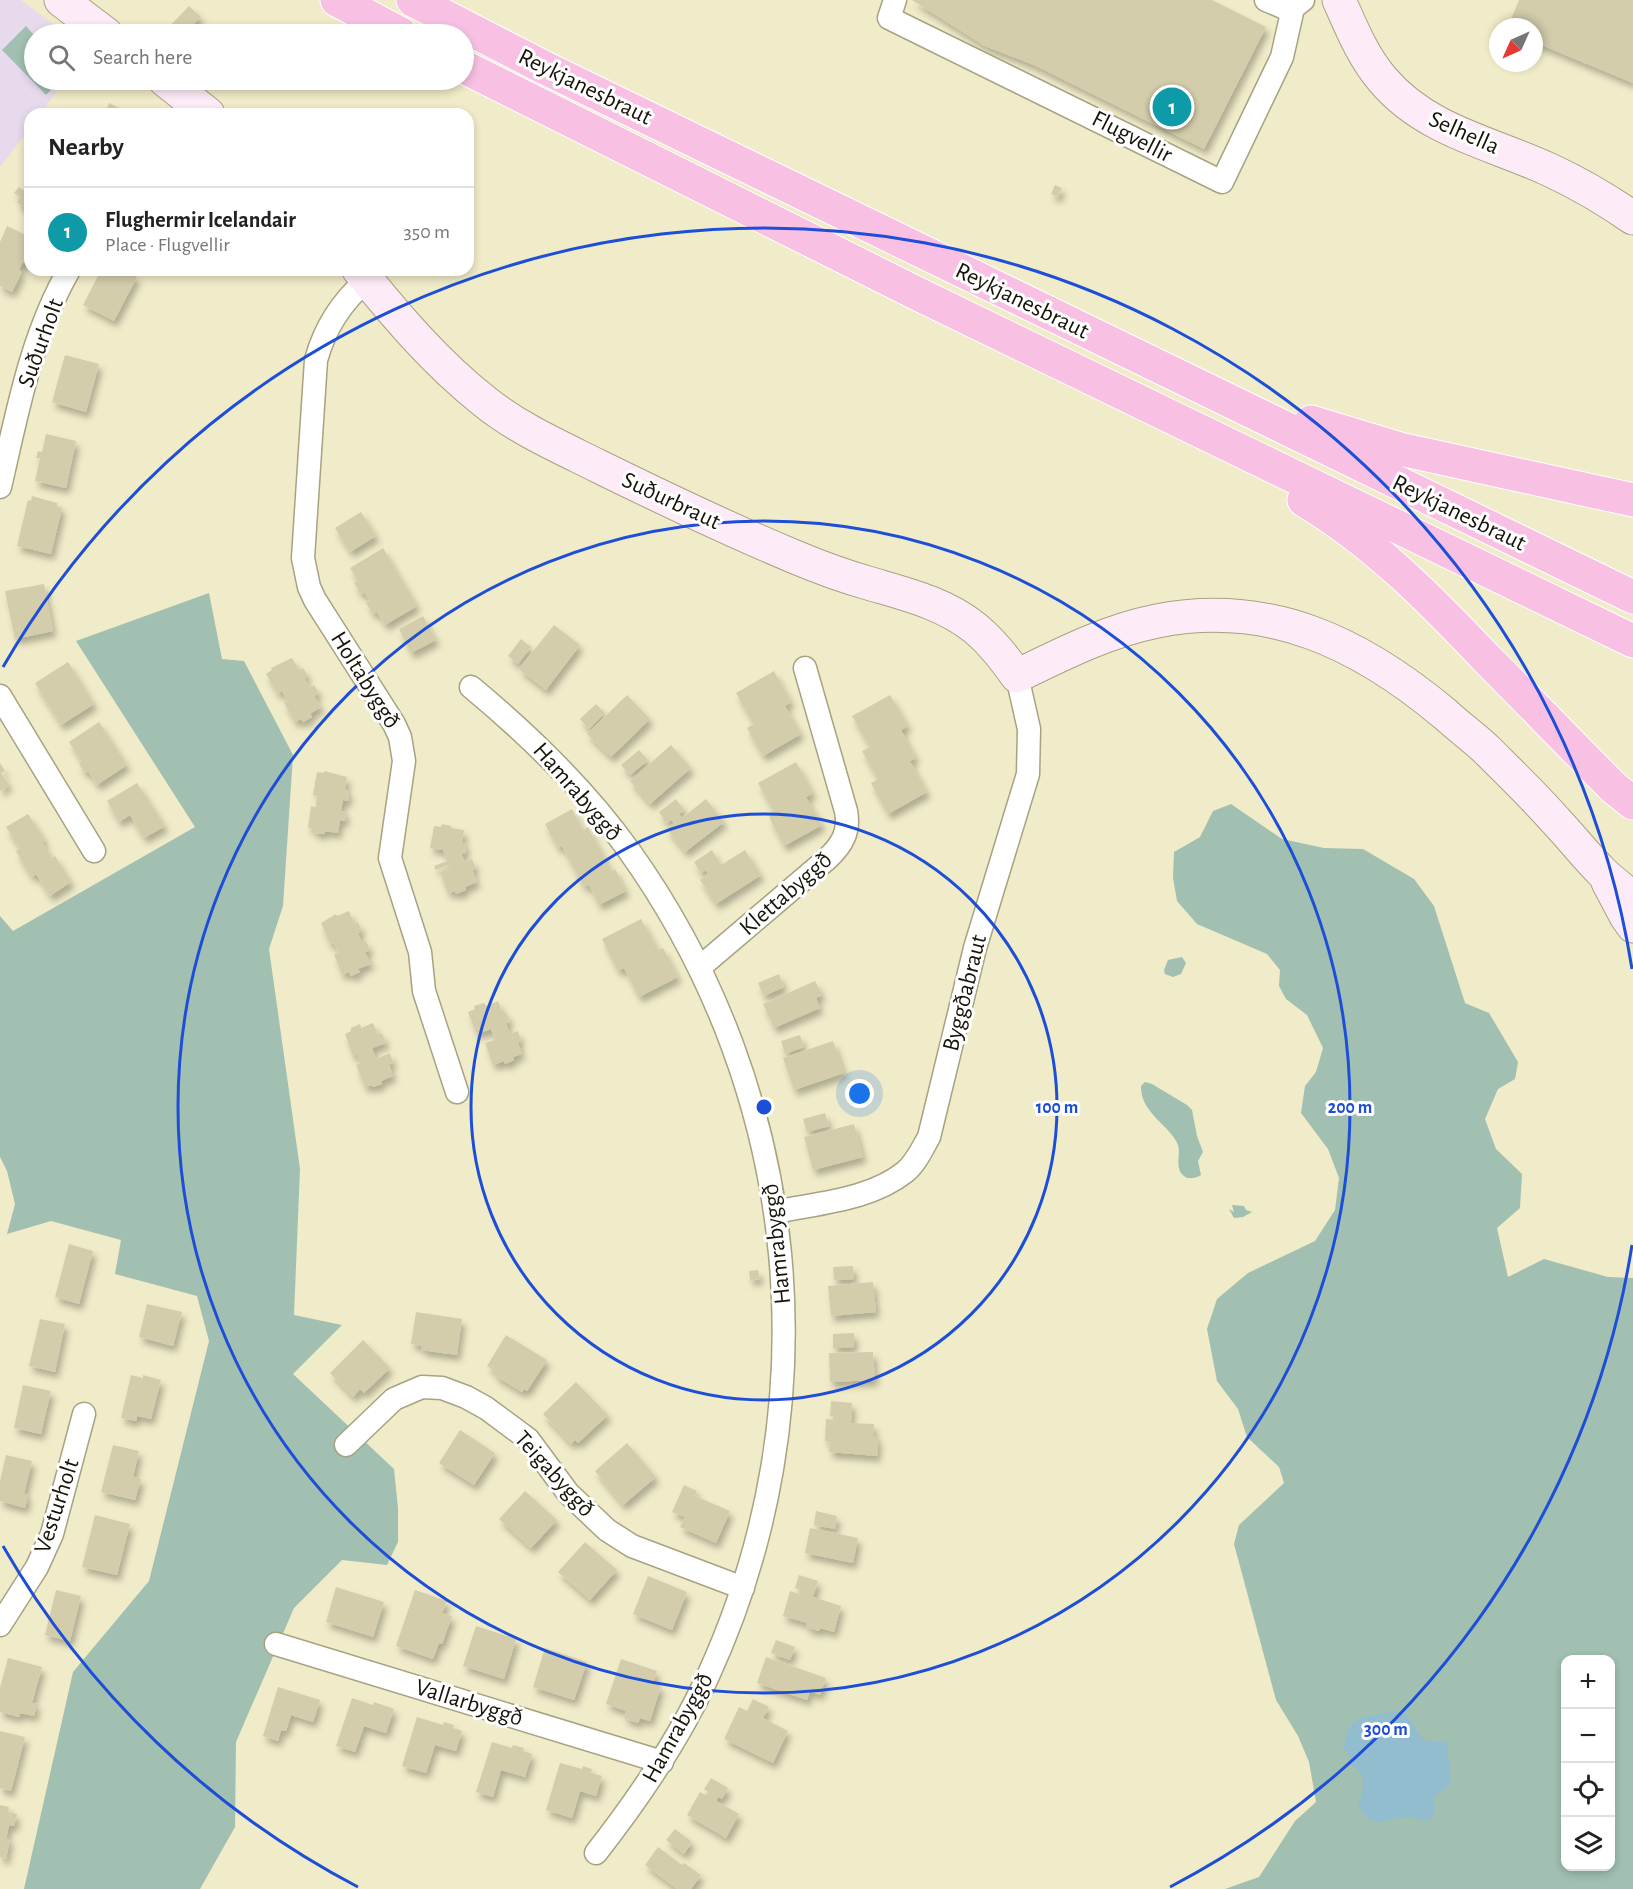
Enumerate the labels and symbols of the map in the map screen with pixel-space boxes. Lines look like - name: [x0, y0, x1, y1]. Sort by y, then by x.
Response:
- north arrow: [1489, 18, 1543, 72]
- street label: Reykjanesbraut: [515, 44, 656, 130]
- pin: 1: [1152, 84, 1192, 130]
- street label: Flugvellir: [1088, 107, 1176, 167]
- street label: Selhella: [1425, 107, 1503, 159]
- street label: Reykjanesbraut: [952, 258, 1093, 344]
- street label: Suðurholt: [14, 295, 68, 391]
- street label: Suðurbraut: [618, 468, 724, 534]
- street label: Reykjanesbraut: [1389, 470, 1530, 556]
- street label: Holtabyggð: [326, 627, 404, 733]
- street label: Hamrabyggð: [528, 738, 626, 846]
- street label: Klettabyggð: [735, 848, 837, 940]
- street label: Byggðabraut: [939, 932, 991, 1054]
- your location: [845, 1079, 874, 1108]
- centre of rings: [754, 1097, 774, 1117]
- text: 100 m: [1036, 1099, 1078, 1117]
- text: 200 m: [1328, 1099, 1372, 1117]
- street label: Hamrabyggð: [759, 1182, 795, 1306]
- street label: Teigabyggð: [510, 1426, 598, 1522]
- street label: Vesturholt: [30, 1456, 84, 1556]
- street label: Hamrabyggð: [638, 1669, 718, 1787]
- street label: Vallarbyggð: [413, 1675, 525, 1731]
- text: 300 m: [1364, 1721, 1408, 1739]

